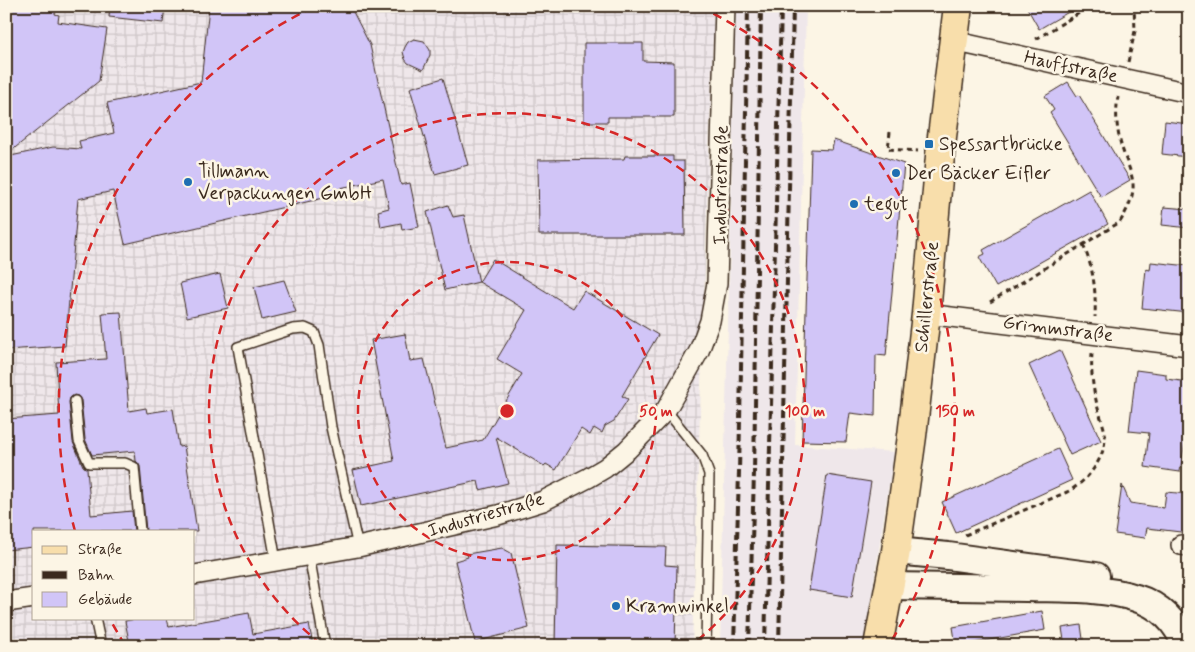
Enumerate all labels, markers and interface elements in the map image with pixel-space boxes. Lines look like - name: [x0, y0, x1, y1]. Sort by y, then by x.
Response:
- street label: Hauffstraße: [1022, 45, 1120, 89]
- street label: Industriestraße: [707, 125, 735, 245]
- place label: Spessartbrücke: [939, 132, 1063, 157]
- marker: Spessartbrücke: [923, 138, 935, 150]
- place label: Tillmann Verpackungen GmbH: [198, 159, 372, 207]
- place label: Der Bäcker Eifler: [906, 161, 1051, 186]
- marker: Der Bäcker Eifler: [890, 167, 902, 179]
- marker: Tillmann Verpackungen GmbH: [182, 176, 194, 188]
- place label: tegut: [863, 192, 909, 220]
- marker: tegut: [848, 198, 860, 210]
- street label: Schillerstraße: [909, 240, 945, 354]
- street label: Grimmstraße: [1001, 310, 1115, 348]
- centre of rings: [498, 402, 516, 420]
- text: 50 m: [639, 402, 673, 422]
- text: 100 m: [785, 402, 825, 422]
- text: 150 m: [935, 402, 975, 422]
- street label: Industriestraße: [425, 486, 547, 544]
- legend: [32, 530, 195, 620]
- text: Straße: [78, 540, 122, 560]
- text: Bahn: [78, 566, 115, 586]
- text: Gebäude: [78, 590, 132, 610]
- place label: Kramwinkel: [626, 594, 729, 619]
- marker: Kramwinkel: [610, 600, 622, 612]

